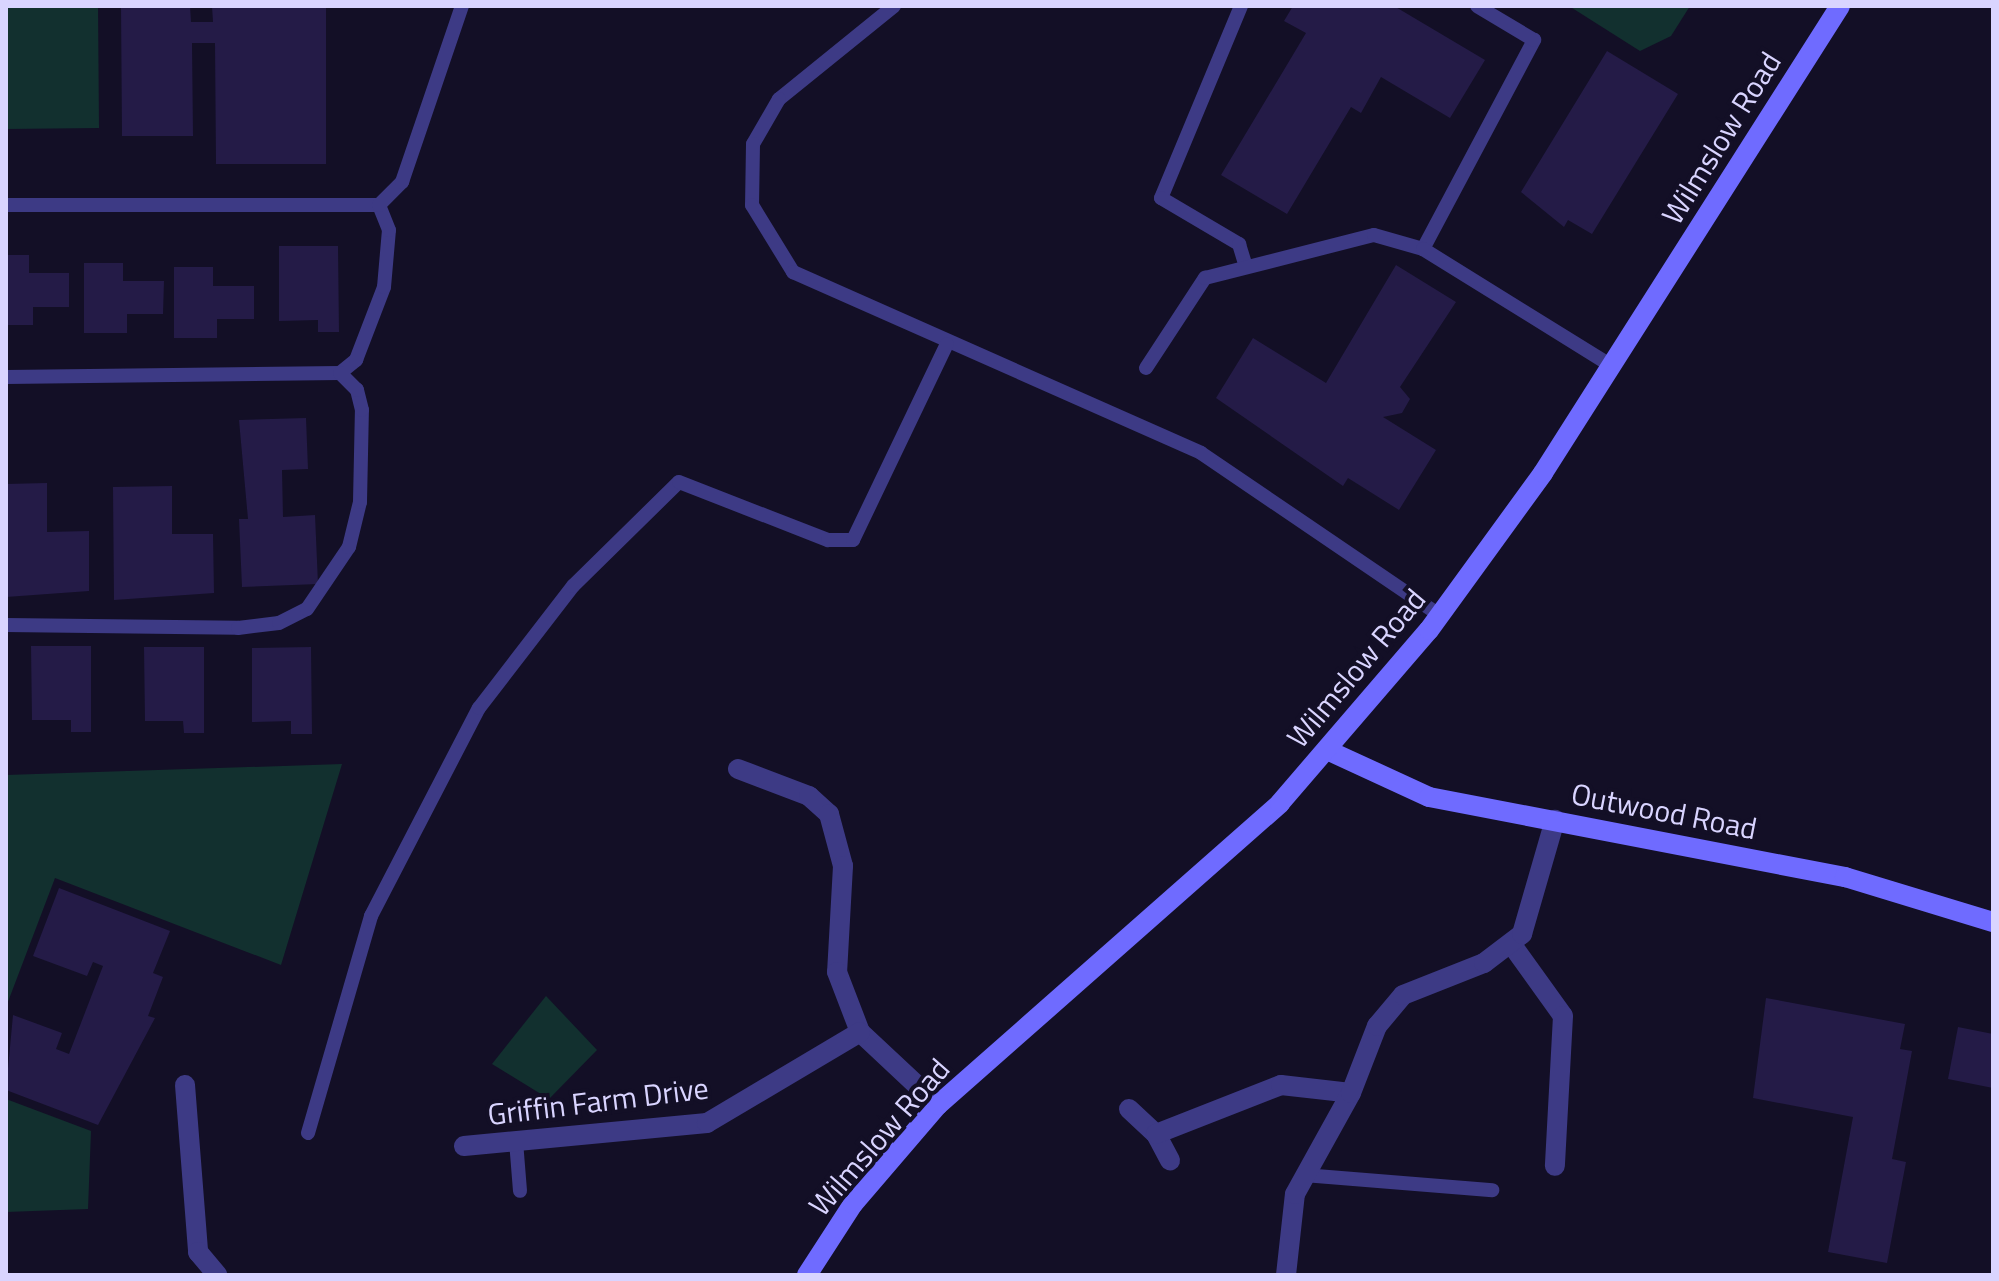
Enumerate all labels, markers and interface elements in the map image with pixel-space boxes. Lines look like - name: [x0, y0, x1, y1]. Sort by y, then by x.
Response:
- street label: Wilmslow Road: [1654, 45, 1788, 231]
- street label: Wilmslow Road: [1279, 581, 1433, 755]
- street label: Outwood Road: [1568, 775, 1760, 847]
- street label: Wilmslow Road: [801, 1051, 957, 1223]
- street label: Griffin Farm Drive: [486, 1070, 710, 1132]

